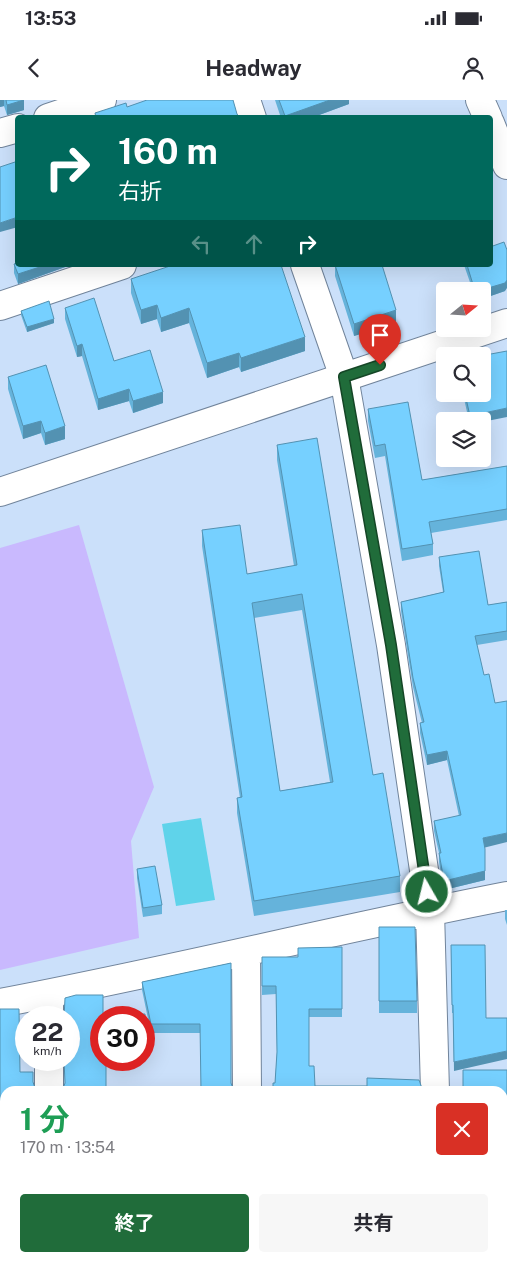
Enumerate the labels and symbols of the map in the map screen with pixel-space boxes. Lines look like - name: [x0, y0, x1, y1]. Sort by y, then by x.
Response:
- north arrow: [436, 282, 491, 338]
- pin: [359, 314, 401, 365]
- position arrow: [400, 865, 452, 917]
- speed limit sign: 30: [90, 1006, 155, 1071]

